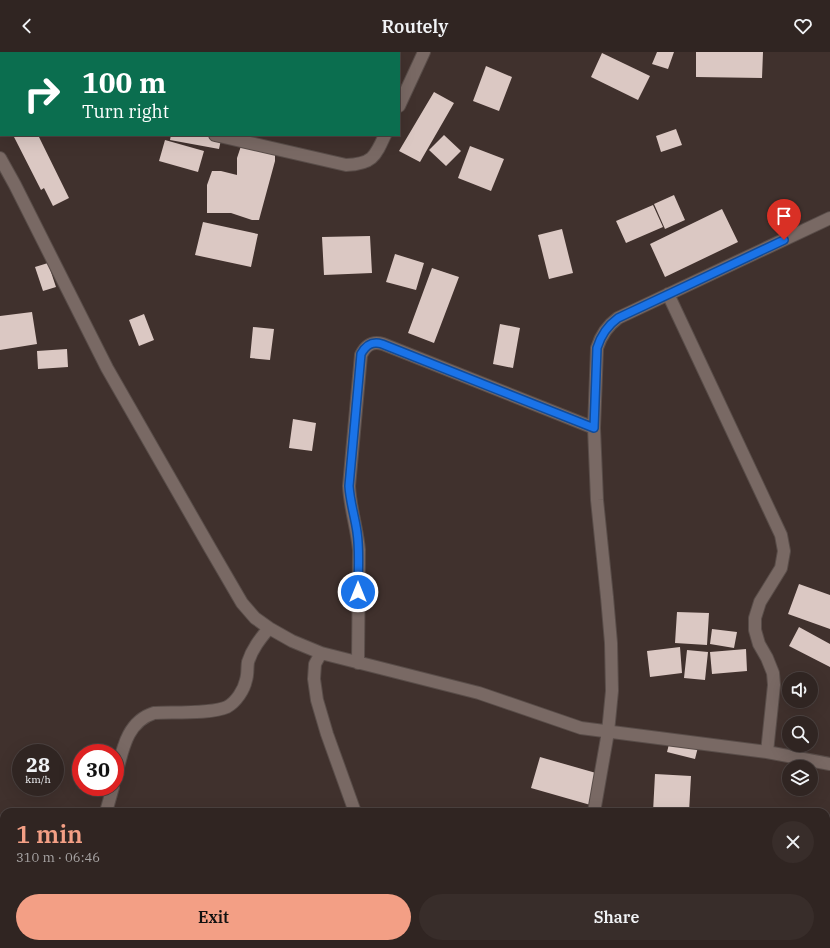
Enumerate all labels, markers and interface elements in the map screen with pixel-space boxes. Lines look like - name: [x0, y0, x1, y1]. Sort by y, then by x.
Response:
- icon: back: [16, 15, 38, 37]
- text: Routely: [382, 15, 448, 38]
- icon: heart: [792, 15, 814, 37]
- text: 100 m: [82, 64, 166, 101]
- icon: right: [16, 68, 68, 120]
- text: Turn right: [82, 100, 169, 123]
- pin: [767, 199, 801, 240]
- icon: arrive: [773, 205, 795, 227]
- position arrow: [337, 571, 379, 613]
- map controls: [782, 672, 818, 796]
- button: sound: [782, 672, 818, 708]
- button: search: [782, 716, 818, 752]
- speed limit sign: 30: [72, 744, 124, 796]
- text: 28: [26, 751, 50, 778]
- button: layers: [782, 760, 818, 796]
- text: km/h: [25, 773, 51, 786]
- text: 1 min: [16, 818, 83, 850]
- button: close: [772, 821, 814, 863]
- text: 310 m · 06:46: [16, 849, 100, 866]
- button: Exit: [16, 894, 411, 940]
- button: Share: [419, 894, 814, 940]

